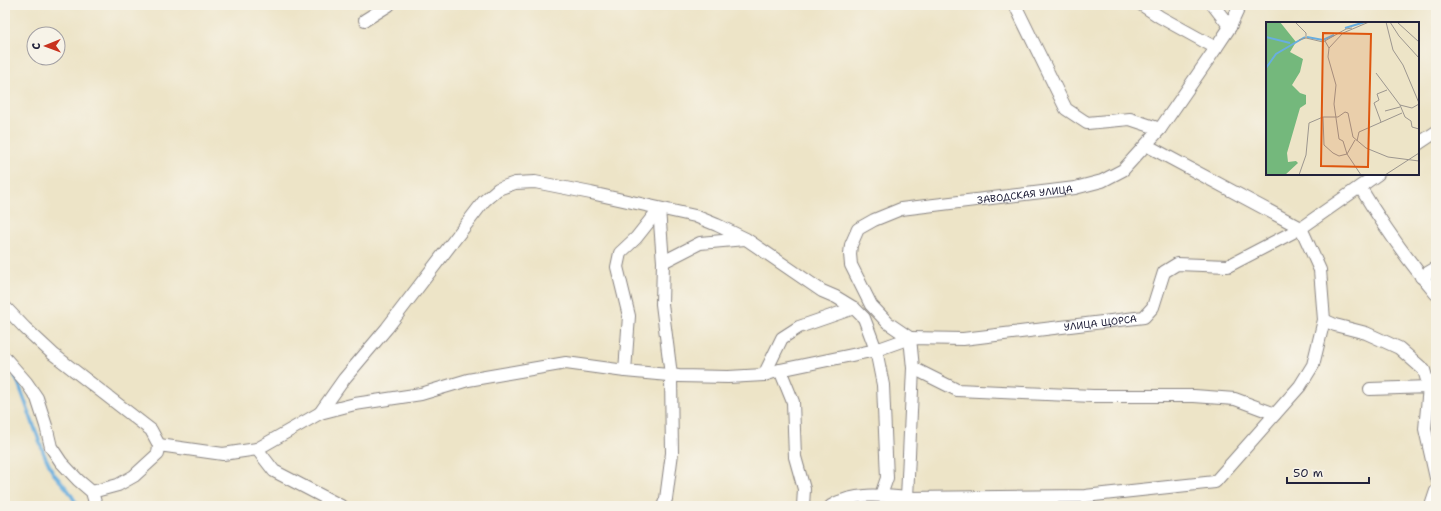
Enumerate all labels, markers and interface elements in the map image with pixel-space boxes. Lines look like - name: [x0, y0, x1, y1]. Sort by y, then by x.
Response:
- inset map: [1266, 22, 1419, 175]
- north arrow: [26, 26, 66, 66]
- text: С: [29, 42, 44, 50]
- street label: ЗАВОДСКАЯ УЛИЦА: [976, 182, 1074, 207]
- street label: УЛИЦА ЩОРСА: [1063, 312, 1138, 334]
- scale bar: [1287, 459, 1369, 485]
- text: 50 m: [1293, 465, 1323, 481]

